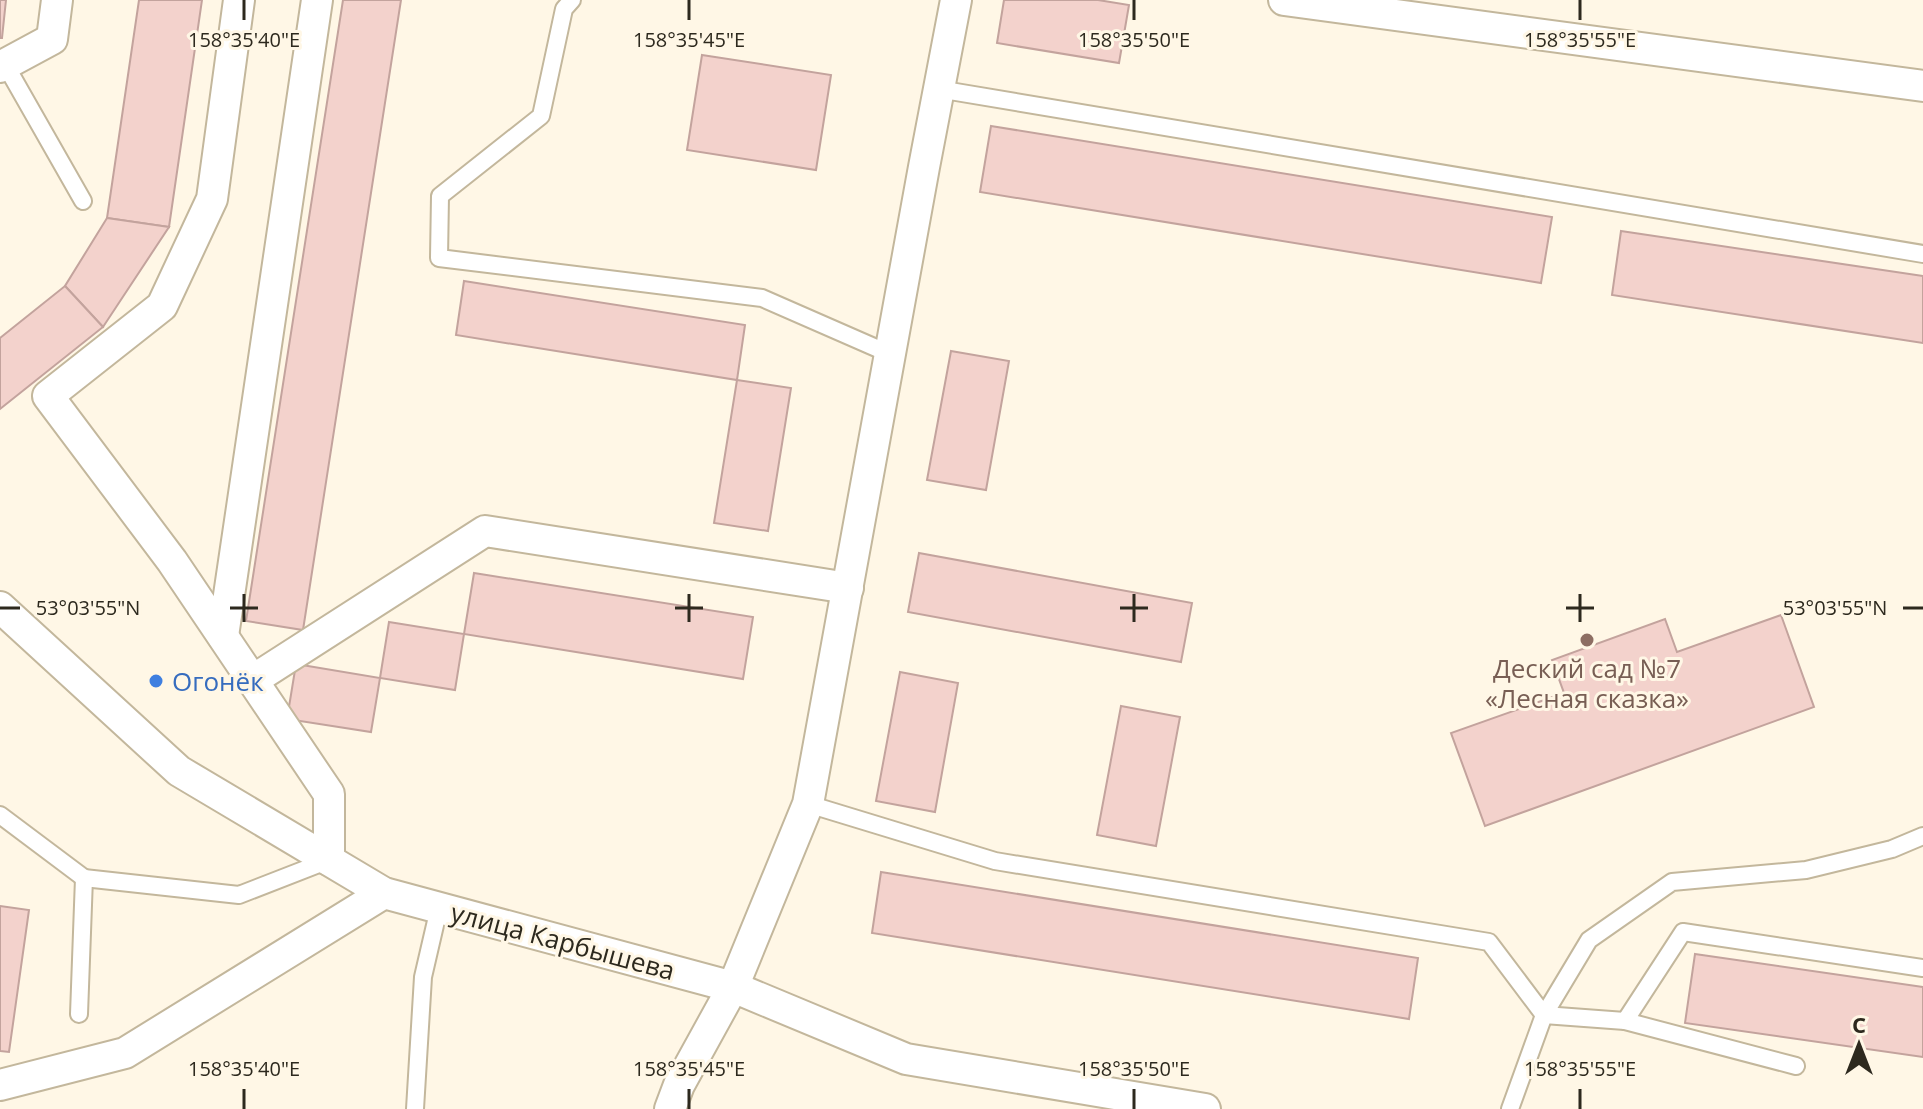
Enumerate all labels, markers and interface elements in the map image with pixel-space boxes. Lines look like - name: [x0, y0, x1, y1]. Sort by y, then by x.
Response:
- text: 158°35'40"E: [188, 26, 300, 53]
- text: 158°35'45"E: [633, 26, 745, 53]
- text: 158°35'50"E: [1078, 26, 1190, 53]
- text: 158°35'55"E: [1524, 26, 1636, 53]
- text: 53°03'55"N: [36, 594, 140, 621]
- text: 53°03'55"N: [1783, 594, 1887, 621]
- marker: Деский сад №7 «Лесная сказка»: [1578, 631, 1596, 649]
- place label: Деский сад №7 «Лесная сказка»: [1485, 650, 1689, 716]
- place label: Огонёк: [172, 663, 264, 699]
- marker: Огонёк: [147, 672, 165, 690]
- street label: улица Карбышева: [447, 894, 679, 988]
- north arrow: [1819, 1005, 1899, 1085]
- text: С: [1852, 1009, 1866, 1039]
- text: 158°35'40"E: [188, 1055, 300, 1082]
- text: 158°35'45"E: [633, 1055, 745, 1082]
- text: 158°35'50"E: [1078, 1055, 1190, 1082]
- text: 158°35'55"E: [1524, 1055, 1636, 1082]

